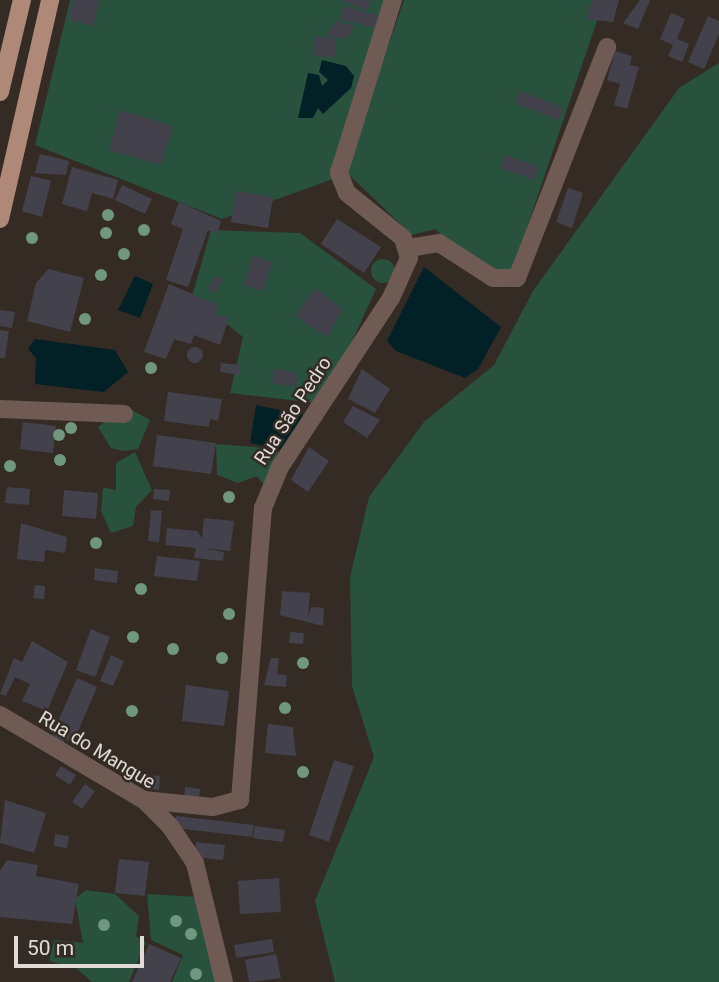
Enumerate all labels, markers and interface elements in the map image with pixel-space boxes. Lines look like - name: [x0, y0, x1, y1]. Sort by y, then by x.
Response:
- street label: Rua São Pedro: [250, 353, 336, 469]
- street label: Rua do Mangue: [35, 706, 159, 794]
- scale bar: [18, 922, 147, 966]
- text: 50 m: [27, 936, 74, 960]

